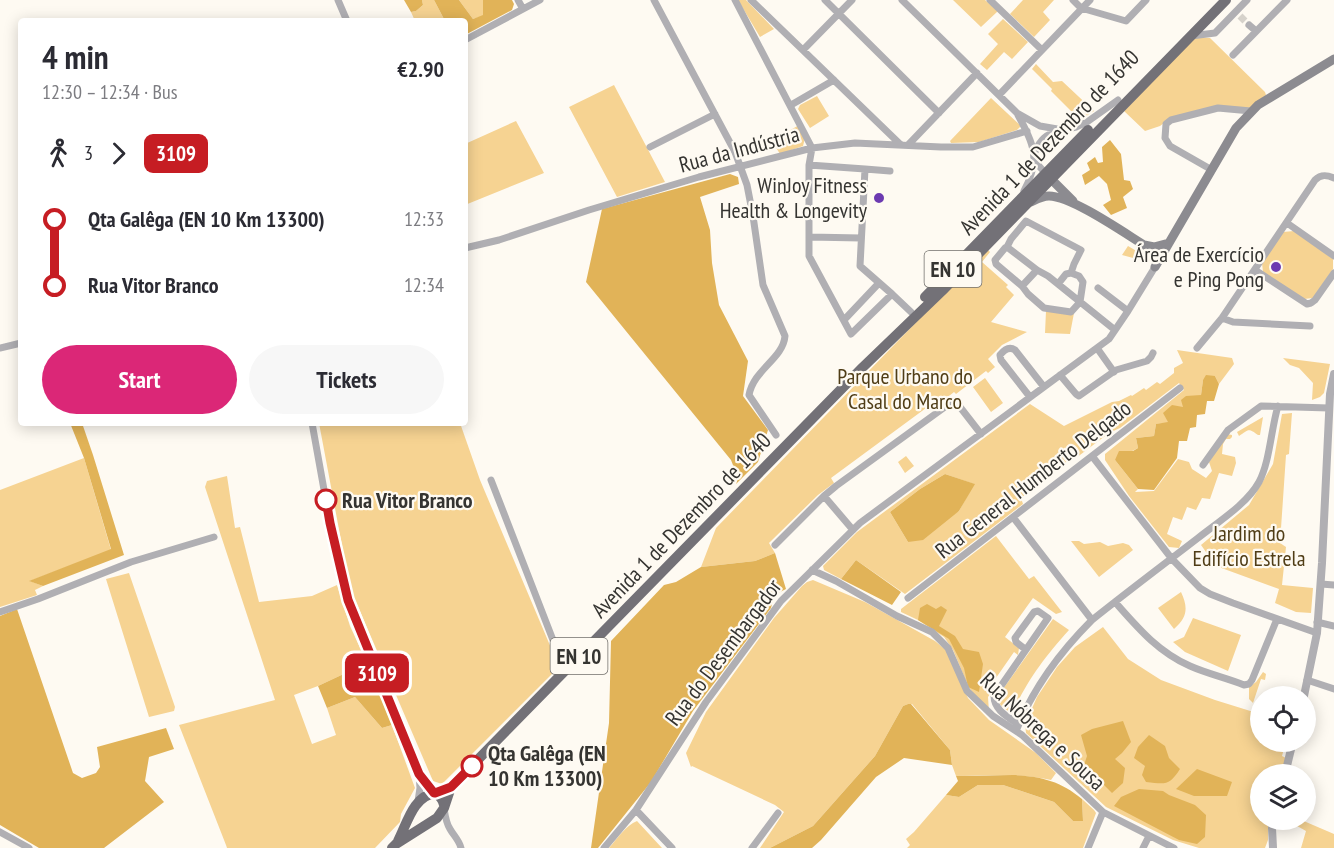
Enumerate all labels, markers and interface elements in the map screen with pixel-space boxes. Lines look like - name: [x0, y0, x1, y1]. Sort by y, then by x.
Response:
- text: 4 min: [42, 35, 109, 78]
- street label: Avenida 1 de Dezembro de 1640: [953, 43, 1145, 240]
- text: €2.90: [397, 55, 444, 83]
- text: 12:30 – 12:34 · Bus: [42, 79, 177, 105]
- street label: Rua da Indústria: [676, 119, 802, 179]
- icon: walk: [42, 137, 75, 170]
- icon: forward: [102, 137, 135, 170]
- text: 3: [84, 140, 93, 166]
- text: 3109: [156, 140, 196, 167]
- place label: WinJoy Fitness Health & Longevity: [720, 171, 868, 224]
- marker: WinJoy Fitness Health & Longevity: [872, 191, 886, 205]
- text: Qta Galêga (EN 10 Km 13300): [88, 205, 325, 233]
- text: 12:33: [404, 206, 444, 232]
- place label: Área de Exercício e Ping Pong: [1134, 240, 1264, 293]
- road number: EN 10: [924, 251, 982, 287]
- marker: Área de Exercício e Ping Pong: [1269, 260, 1283, 274]
- text: Rua Vitor Branco: [88, 271, 218, 299]
- text: 12:34: [404, 272, 444, 298]
- button: Start: [42, 345, 237, 414]
- button: Tickets: [249, 345, 444, 414]
- park label: Parque Urbano do Casal do Marco: [837, 362, 973, 415]
- street label: Rua General Humberto Delgado: [929, 394, 1137, 564]
- street label: Avenida 1 de Dezembro de 1640: [585, 426, 777, 623]
- place label: Rua Vitor Branco: [342, 486, 473, 514]
- marker: Rua Vitor Branco: [315, 489, 337, 511]
- park label: Jardim do Edifício Estrela: [1193, 519, 1305, 572]
- street label: Rua do Desembargador: [659, 573, 787, 731]
- road number: EN 10: [550, 638, 608, 674]
- line badge: 3109: [335, 654, 419, 692]
- text: 3109: [357, 660, 397, 687]
- street label: Rua Nóbrega e Sousa: [975, 666, 1111, 796]
- map controls: [1250, 686, 1316, 830]
- button: locate: [1250, 686, 1316, 752]
- place label: Qta Galêga (EN 10 Km 13300): [488, 739, 606, 792]
- marker: Qta Galêga (EN 10 Km 13300): [461, 755, 483, 777]
- button: layers: [1250, 764, 1316, 830]

